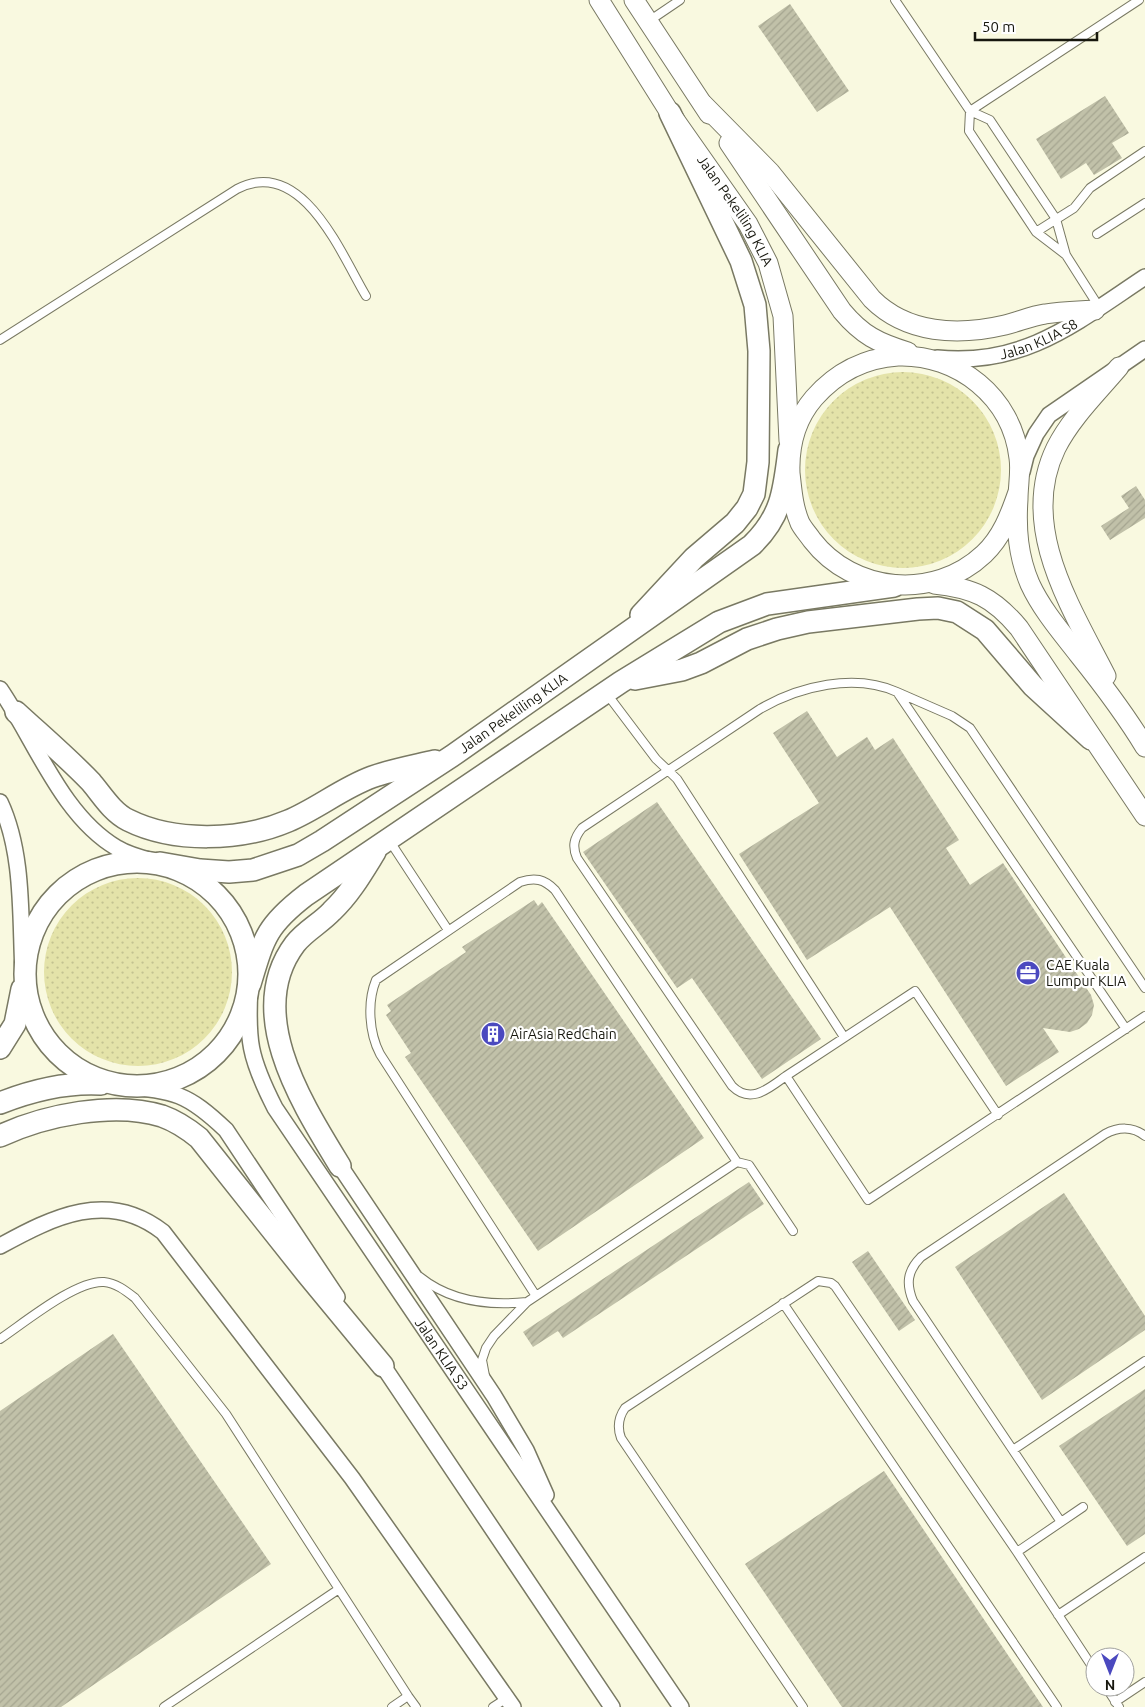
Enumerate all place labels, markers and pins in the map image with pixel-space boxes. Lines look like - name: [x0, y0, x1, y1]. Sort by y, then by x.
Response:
- place label: CAE Kuala Lumpur KLIA: [1046, 957, 1126, 989]
- office icon: CAE Kuala Lumpur KLIA: [1015, 960, 1041, 986]
- building icon: AirAsia RedChain: [480, 1021, 506, 1047]
- place label: AirAsia RedChain: [510, 1026, 617, 1042]

